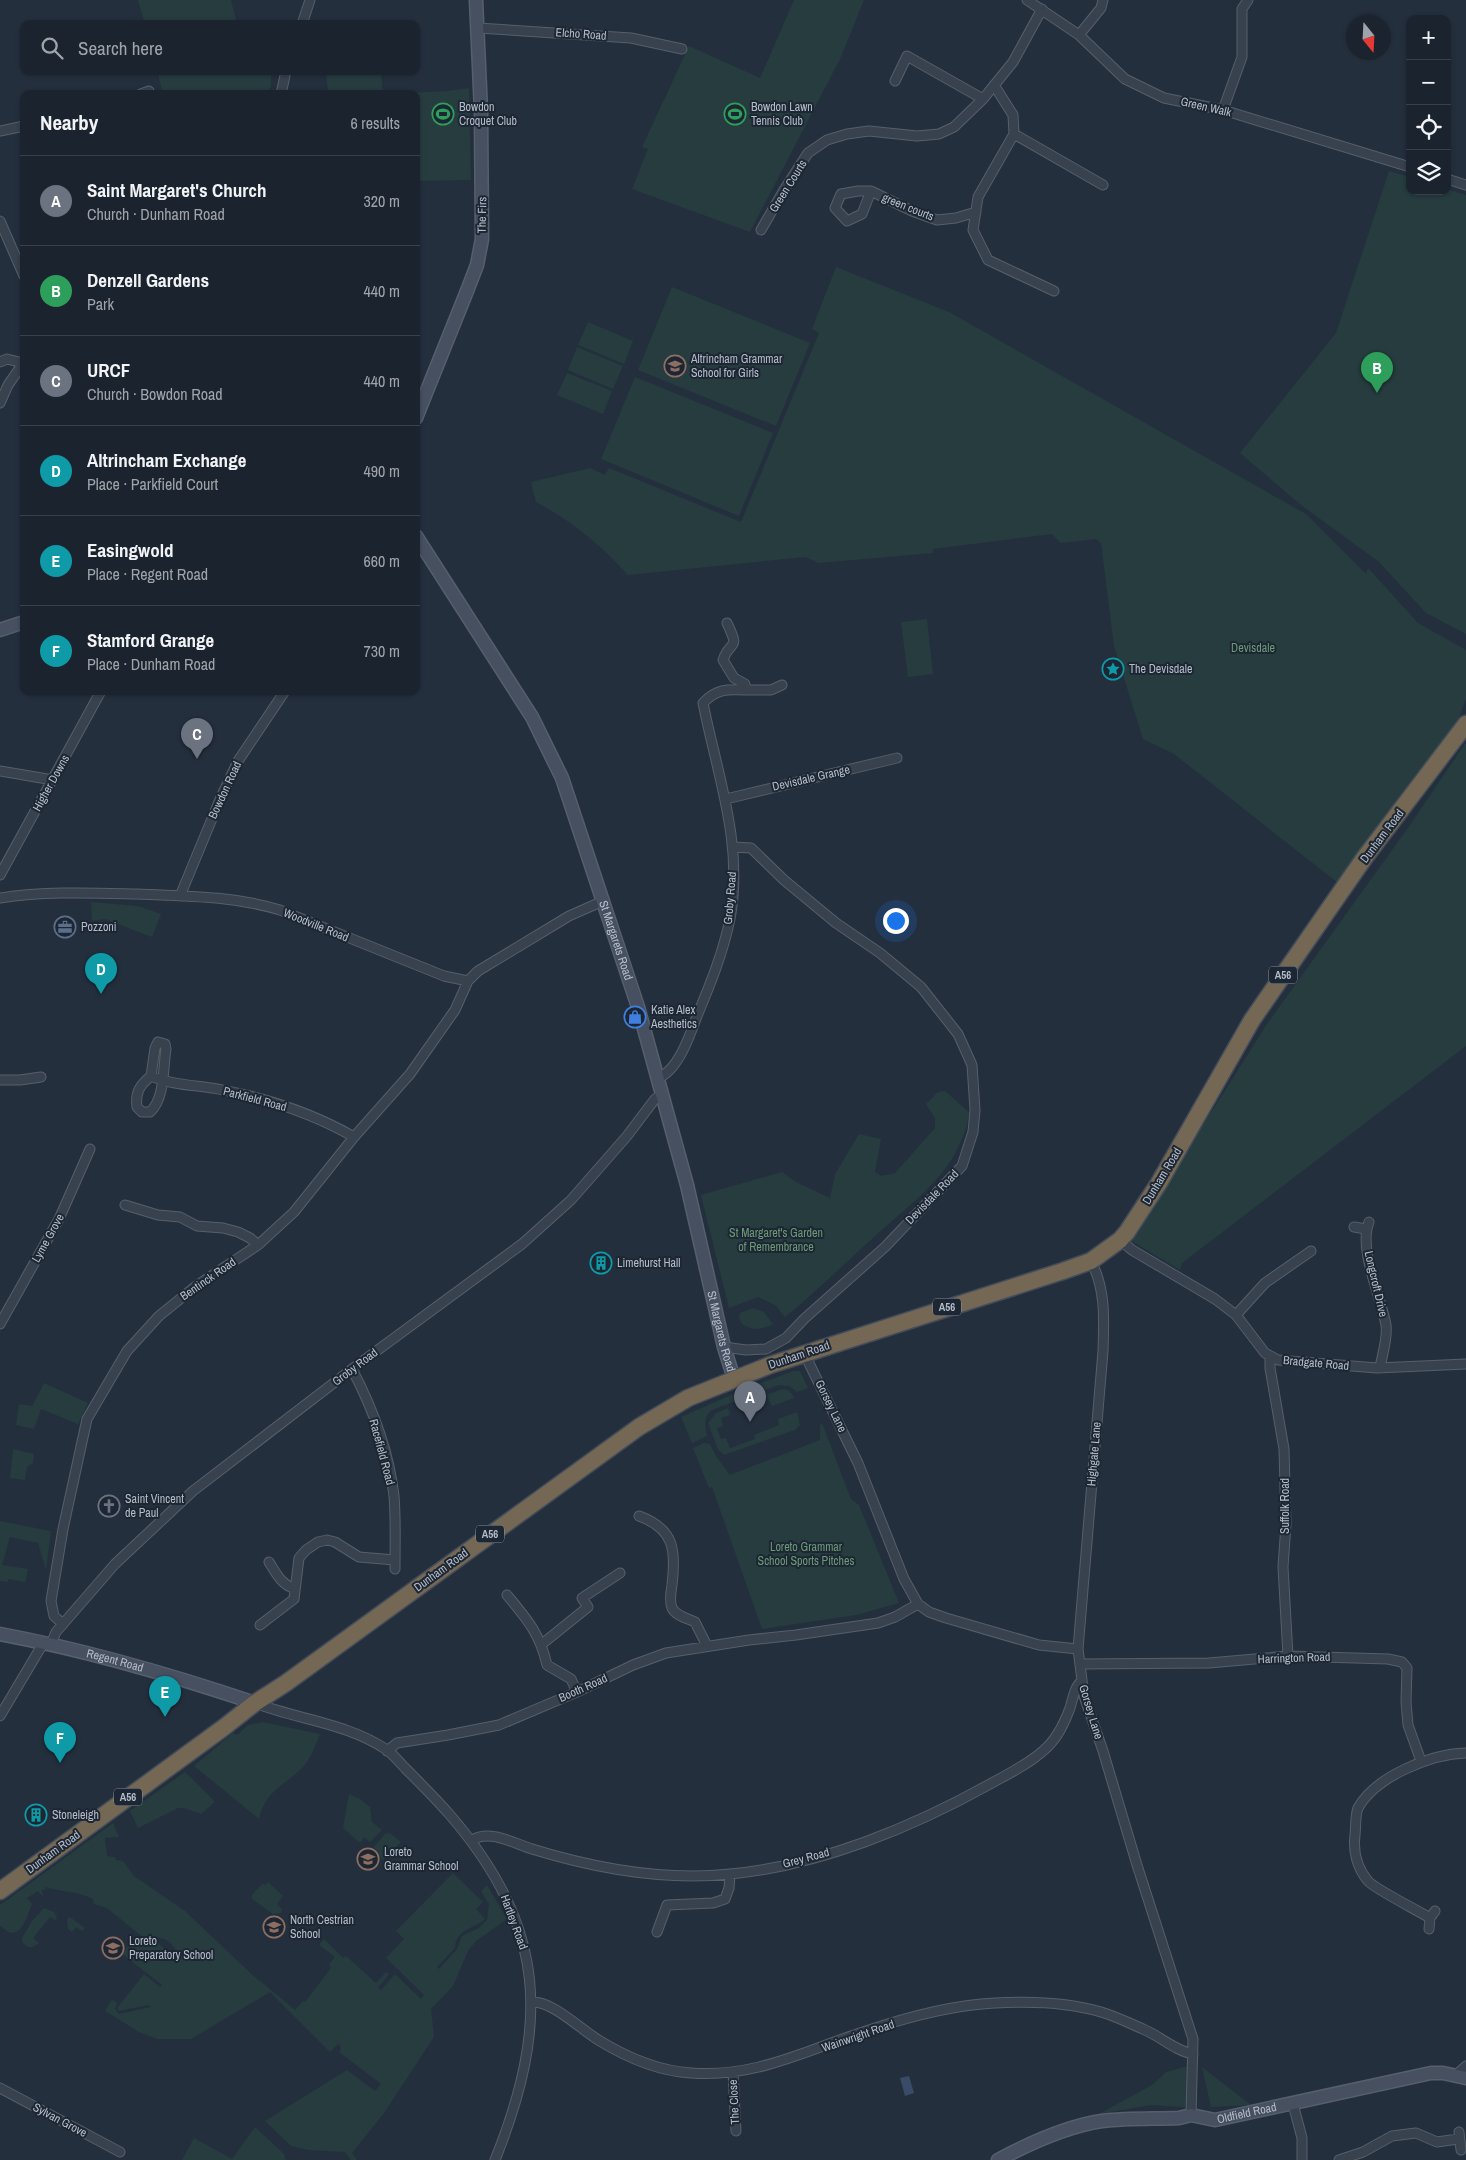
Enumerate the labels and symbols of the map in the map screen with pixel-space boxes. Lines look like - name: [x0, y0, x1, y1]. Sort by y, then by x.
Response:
- north arrow: [1346, 15, 1391, 60]
- street label: Elcho Road: [555, 24, 607, 44]
- street label: Green Walk: [1179, 93, 1233, 121]
- place label: Bowdon Croquet Club: [459, 99, 517, 129]
- place label: Bowdon Lawn Tennis Club: [751, 99, 813, 129]
- sports icon: Bowdon Croquet Club: [431, 102, 455, 126]
- sports icon: Bowdon Lawn Tennis Club: [723, 102, 747, 126]
- street label: Green Courts: [766, 157, 810, 215]
- street label: green courts: [880, 189, 936, 225]
- street label: The Firs: [474, 196, 490, 233]
- place label: Altrincham Grammar School for Girls: [690, 351, 783, 381]
- pin: B: [1361, 352, 1393, 393]
- school or university icon: Altrincham Grammar School for Girls: [663, 354, 687, 378]
- park label: Devisdale: [1231, 640, 1275, 656]
- place icon: The Devisdale: [1101, 657, 1125, 681]
- place label: The Devisdale: [1129, 661, 1192, 677]
- pin: C: [181, 718, 213, 759]
- street label: Higher Downs: [29, 752, 73, 814]
- street label: Bowdon Road: [205, 759, 245, 821]
- street label: Devisdale Grange: [771, 761, 851, 795]
- street label: Dunham Road: [1357, 806, 1407, 866]
- street label: Groby Road: [720, 871, 740, 925]
- street label: St Margarets Road: [595, 899, 637, 982]
- street label: Woodville Road: [281, 905, 351, 945]
- your location: [883, 908, 909, 934]
- office icon: Pozzoni: [53, 915, 77, 939]
- place label: Pozzoni: [81, 919, 117, 935]
- pin: D: [85, 953, 117, 994]
- road number: A56: [1269, 966, 1297, 984]
- place label: Katie Alex Aesthetics: [650, 1002, 697, 1032]
- shop icon: Katie Alex Aesthetics: [623, 1005, 647, 1029]
- street label: Parkfield Road: [221, 1083, 289, 1115]
- street label: Dunham Road: [1139, 1145, 1185, 1207]
- street label: Devisdale Road: [902, 1166, 962, 1228]
- street label: Lyme Grove: [28, 1211, 68, 1265]
- park label: St Margaret's Garden of Remembrance: [729, 1225, 823, 1255]
- street label: Longcroft Drive: [1361, 1249, 1391, 1319]
- building icon: Limehurst Hall: [589, 1251, 613, 1275]
- street label: Bentinck Road: [177, 1254, 239, 1304]
- place label: Limehurst Hall: [617, 1255, 680, 1271]
- street label: St Margarets Road: [703, 1289, 739, 1374]
- road number: A56: [933, 1298, 961, 1315]
- street label: Dunham Road: [766, 1337, 832, 1373]
- street label: Groby Road: [329, 1345, 381, 1389]
- street label: Bradgate Road: [1282, 1352, 1350, 1374]
- street label: Gorsey Lane: [811, 1377, 851, 1435]
- pin: A: [734, 1381, 766, 1422]
- street label: Racefield Road: [365, 1417, 399, 1487]
- street label: Highgate Lane: [1083, 1421, 1105, 1487]
- street label: Suffolk Road: [1277, 1478, 1293, 1534]
- place label: Saint Vincent de Paul: [125, 1491, 184, 1521]
- church icon: Saint Vincent de Paul: [97, 1494, 121, 1518]
- road number: A56: [476, 1526, 504, 1542]
- park label: Loreto Grammar School Sports Pitches: [758, 1539, 854, 1569]
- street label: Dunham Road: [411, 1545, 471, 1595]
- street label: Regent Road: [85, 1645, 145, 1676]
- street label: Harrington Road: [1257, 1649, 1331, 1667]
- street label: Booth Road: [556, 1670, 610, 1706]
- pin: E: [149, 1676, 181, 1717]
- street label: Gorsey Lane: [1075, 1683, 1107, 1741]
- pin: F: [44, 1722, 76, 1763]
- road number: A56: [114, 1788, 142, 1805]
- building icon: Stoneleigh: [24, 1803, 48, 1827]
- place label: Stoneleigh: [52, 1807, 99, 1823]
- street label: Dunham Road: [23, 1827, 83, 1877]
- place label: Loreto Grammar School: [384, 1844, 458, 1874]
- street label: Grey Road: [781, 1844, 831, 1872]
- school or university icon: Loreto Grammar School: [356, 1847, 380, 1871]
- street label: Hartley Road: [497, 1892, 531, 1952]
- place label: North Cestrian School: [290, 1912, 354, 1942]
- school or university icon: North Cestrian School: [262, 1915, 286, 1939]
- place label: Loreto Preparatory School: [129, 1933, 213, 1963]
- school or university icon: Loreto Preparatory School: [101, 1936, 125, 1960]
- street label: Wainwright Road: [820, 2016, 896, 2056]
- street label: The Close: [725, 2079, 743, 2125]
- street label: Sylvan Grove: [30, 2099, 90, 2141]
- street label: Oldfield Road: [1216, 2099, 1278, 2127]

